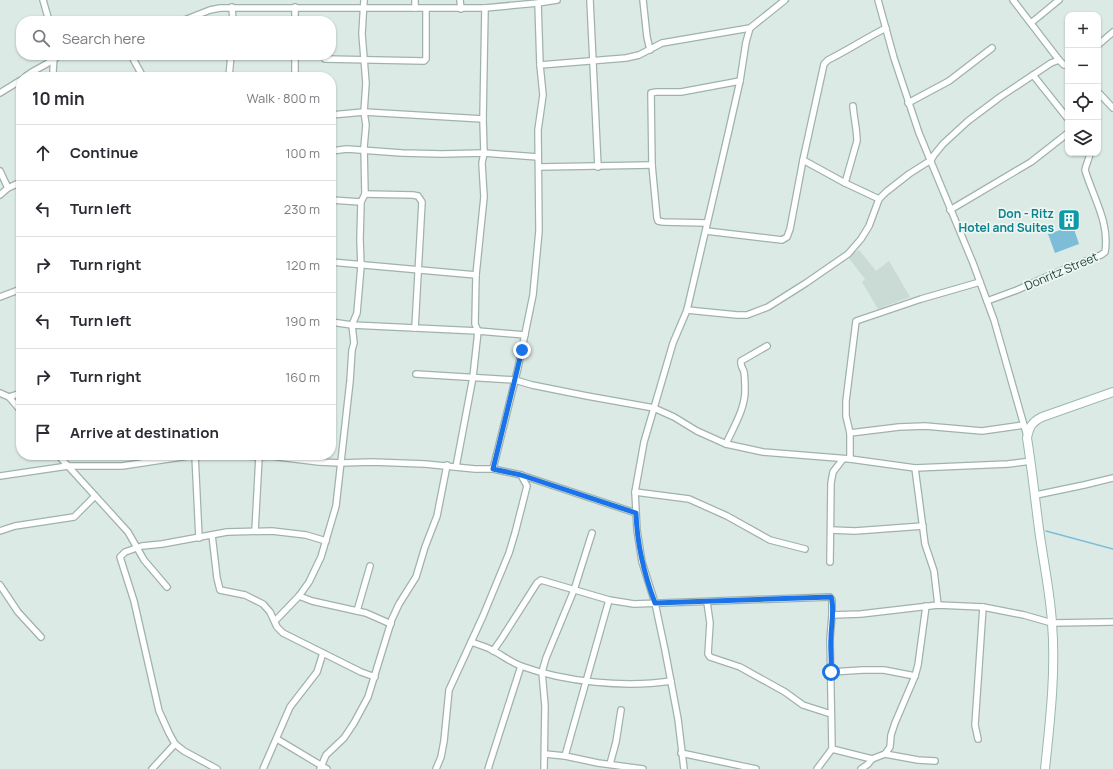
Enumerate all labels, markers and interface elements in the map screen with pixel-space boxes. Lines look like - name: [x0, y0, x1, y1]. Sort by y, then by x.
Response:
- map controls: [1065, 12, 1101, 156]
- button: +: [1065, 12, 1101, 48]
- search box: [16, 16, 336, 60]
- icon: search: [30, 27, 52, 49]
- text: Search here: [62, 28, 145, 49]
- button: −: [1065, 48, 1101, 84]
- button: locate: [1065, 84, 1101, 120]
- text: 10 min: [32, 87, 85, 110]
- text: Walk · 800 m: [247, 89, 320, 107]
- button: layers: [1065, 120, 1101, 156]
- icon: ahead: [32, 142, 54, 164]
- text: Continue: [70, 142, 138, 163]
- text: 100 m: [285, 144, 320, 162]
- icon: left: [32, 198, 54, 220]
- text: Turn left: [70, 198, 132, 219]
- text: 230 m: [284, 200, 320, 218]
- place label: Don - Ritz Hotel and Suites: [959, 205, 1054, 236]
- building icon: Don - Ritz Hotel and Suites: [1056, 207, 1082, 233]
- street label: Donritz Street: [1022, 248, 1100, 294]
- icon: right: [32, 254, 54, 276]
- text: Turn right: [70, 254, 141, 275]
- text: 120 m: [286, 256, 320, 274]
- icon: left: [32, 310, 54, 332]
- text: Turn left: [70, 310, 132, 331]
- text: 190 m: [285, 312, 320, 330]
- route end: [513, 341, 531, 359]
- icon: right: [32, 366, 54, 388]
- text: Turn right: [70, 366, 141, 387]
- text: 160 m: [285, 368, 320, 386]
- icon: arrive: [32, 422, 54, 444]
- text: Arrive at destination: [70, 422, 219, 443]
- route start: [822, 663, 840, 681]

